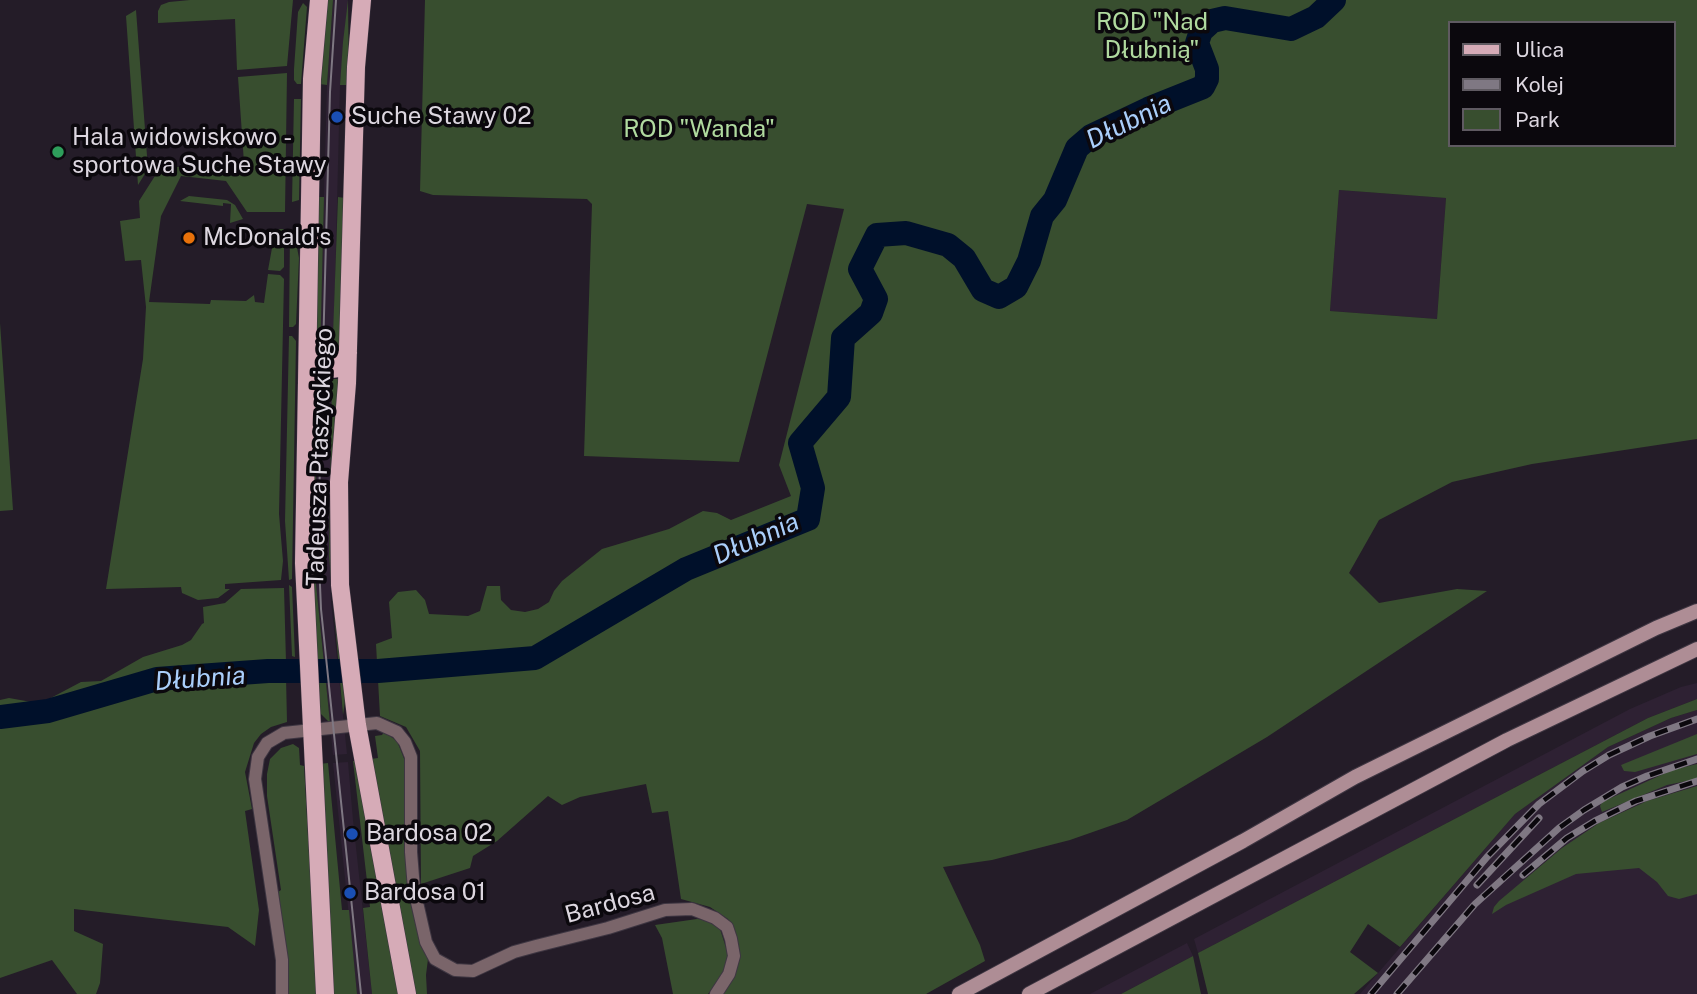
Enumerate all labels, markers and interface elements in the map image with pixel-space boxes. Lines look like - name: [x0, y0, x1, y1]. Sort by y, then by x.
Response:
- park label: ROD "Nad Dłubnią": [1096, 9, 1208, 65]
- legend: [1448, 21, 1676, 147]
- text: Ulica: [1515, 37, 1564, 62]
- text: Kolej: [1515, 72, 1564, 97]
- water label: Dłubnia: [1081, 88, 1177, 156]
- place label: Suche Stawy 02: [351, 103, 532, 131]
- text: Park: [1515, 107, 1560, 132]
- marker: Suche Stawy 02: [329, 109, 345, 125]
- park label: ROD "Wanda": [623, 116, 775, 144]
- place label: Hala widowiskowo - sportowa Suche Stawy: [72, 124, 327, 180]
- marker: Hala widowiskowo - sportowa Suche Stawy: [50, 144, 66, 160]
- place label: McDonald's: [203, 224, 331, 252]
- marker: McDonald's: [181, 230, 197, 246]
- street label: Tadeusza Ptaszyckiego: [301, 327, 339, 587]
- water label: Dłubnia: [708, 506, 804, 572]
- water label: Dłubnia: [153, 660, 247, 698]
- place label: Bardosa 02: [366, 820, 493, 848]
- marker: Bardosa 02: [344, 826, 360, 842]
- street label: Bardosa: [562, 878, 658, 930]
- place label: Bardosa 01: [364, 879, 486, 907]
- marker: Bardosa 01: [342, 885, 358, 901]

